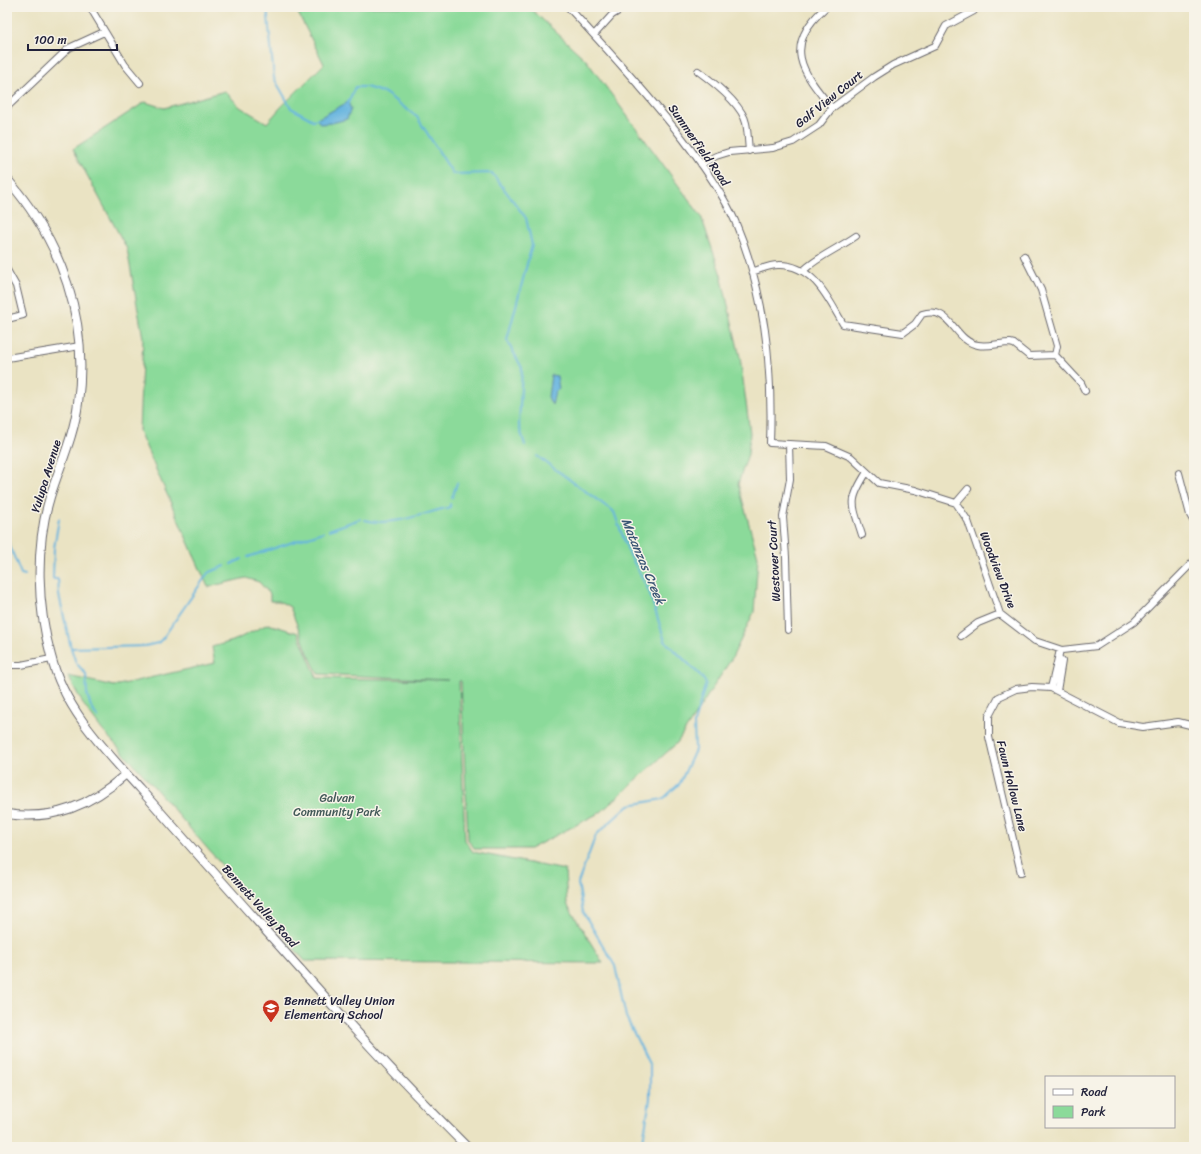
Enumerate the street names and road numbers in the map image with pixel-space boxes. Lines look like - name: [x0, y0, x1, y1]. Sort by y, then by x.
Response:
- street label: Golf View Court: [790, 64, 868, 134]
- street label: Summerfield Road: [662, 99, 736, 191]
- street label: Yulupa Avenue: [24, 437, 68, 515]
- street label: Westover Court: [761, 519, 787, 602]
- street label: Woodview Drive: [973, 528, 1023, 612]
- street label: Fawn Hollow Lane: [990, 738, 1034, 834]
- street label: Bennett Valley Road: [216, 859, 304, 953]

